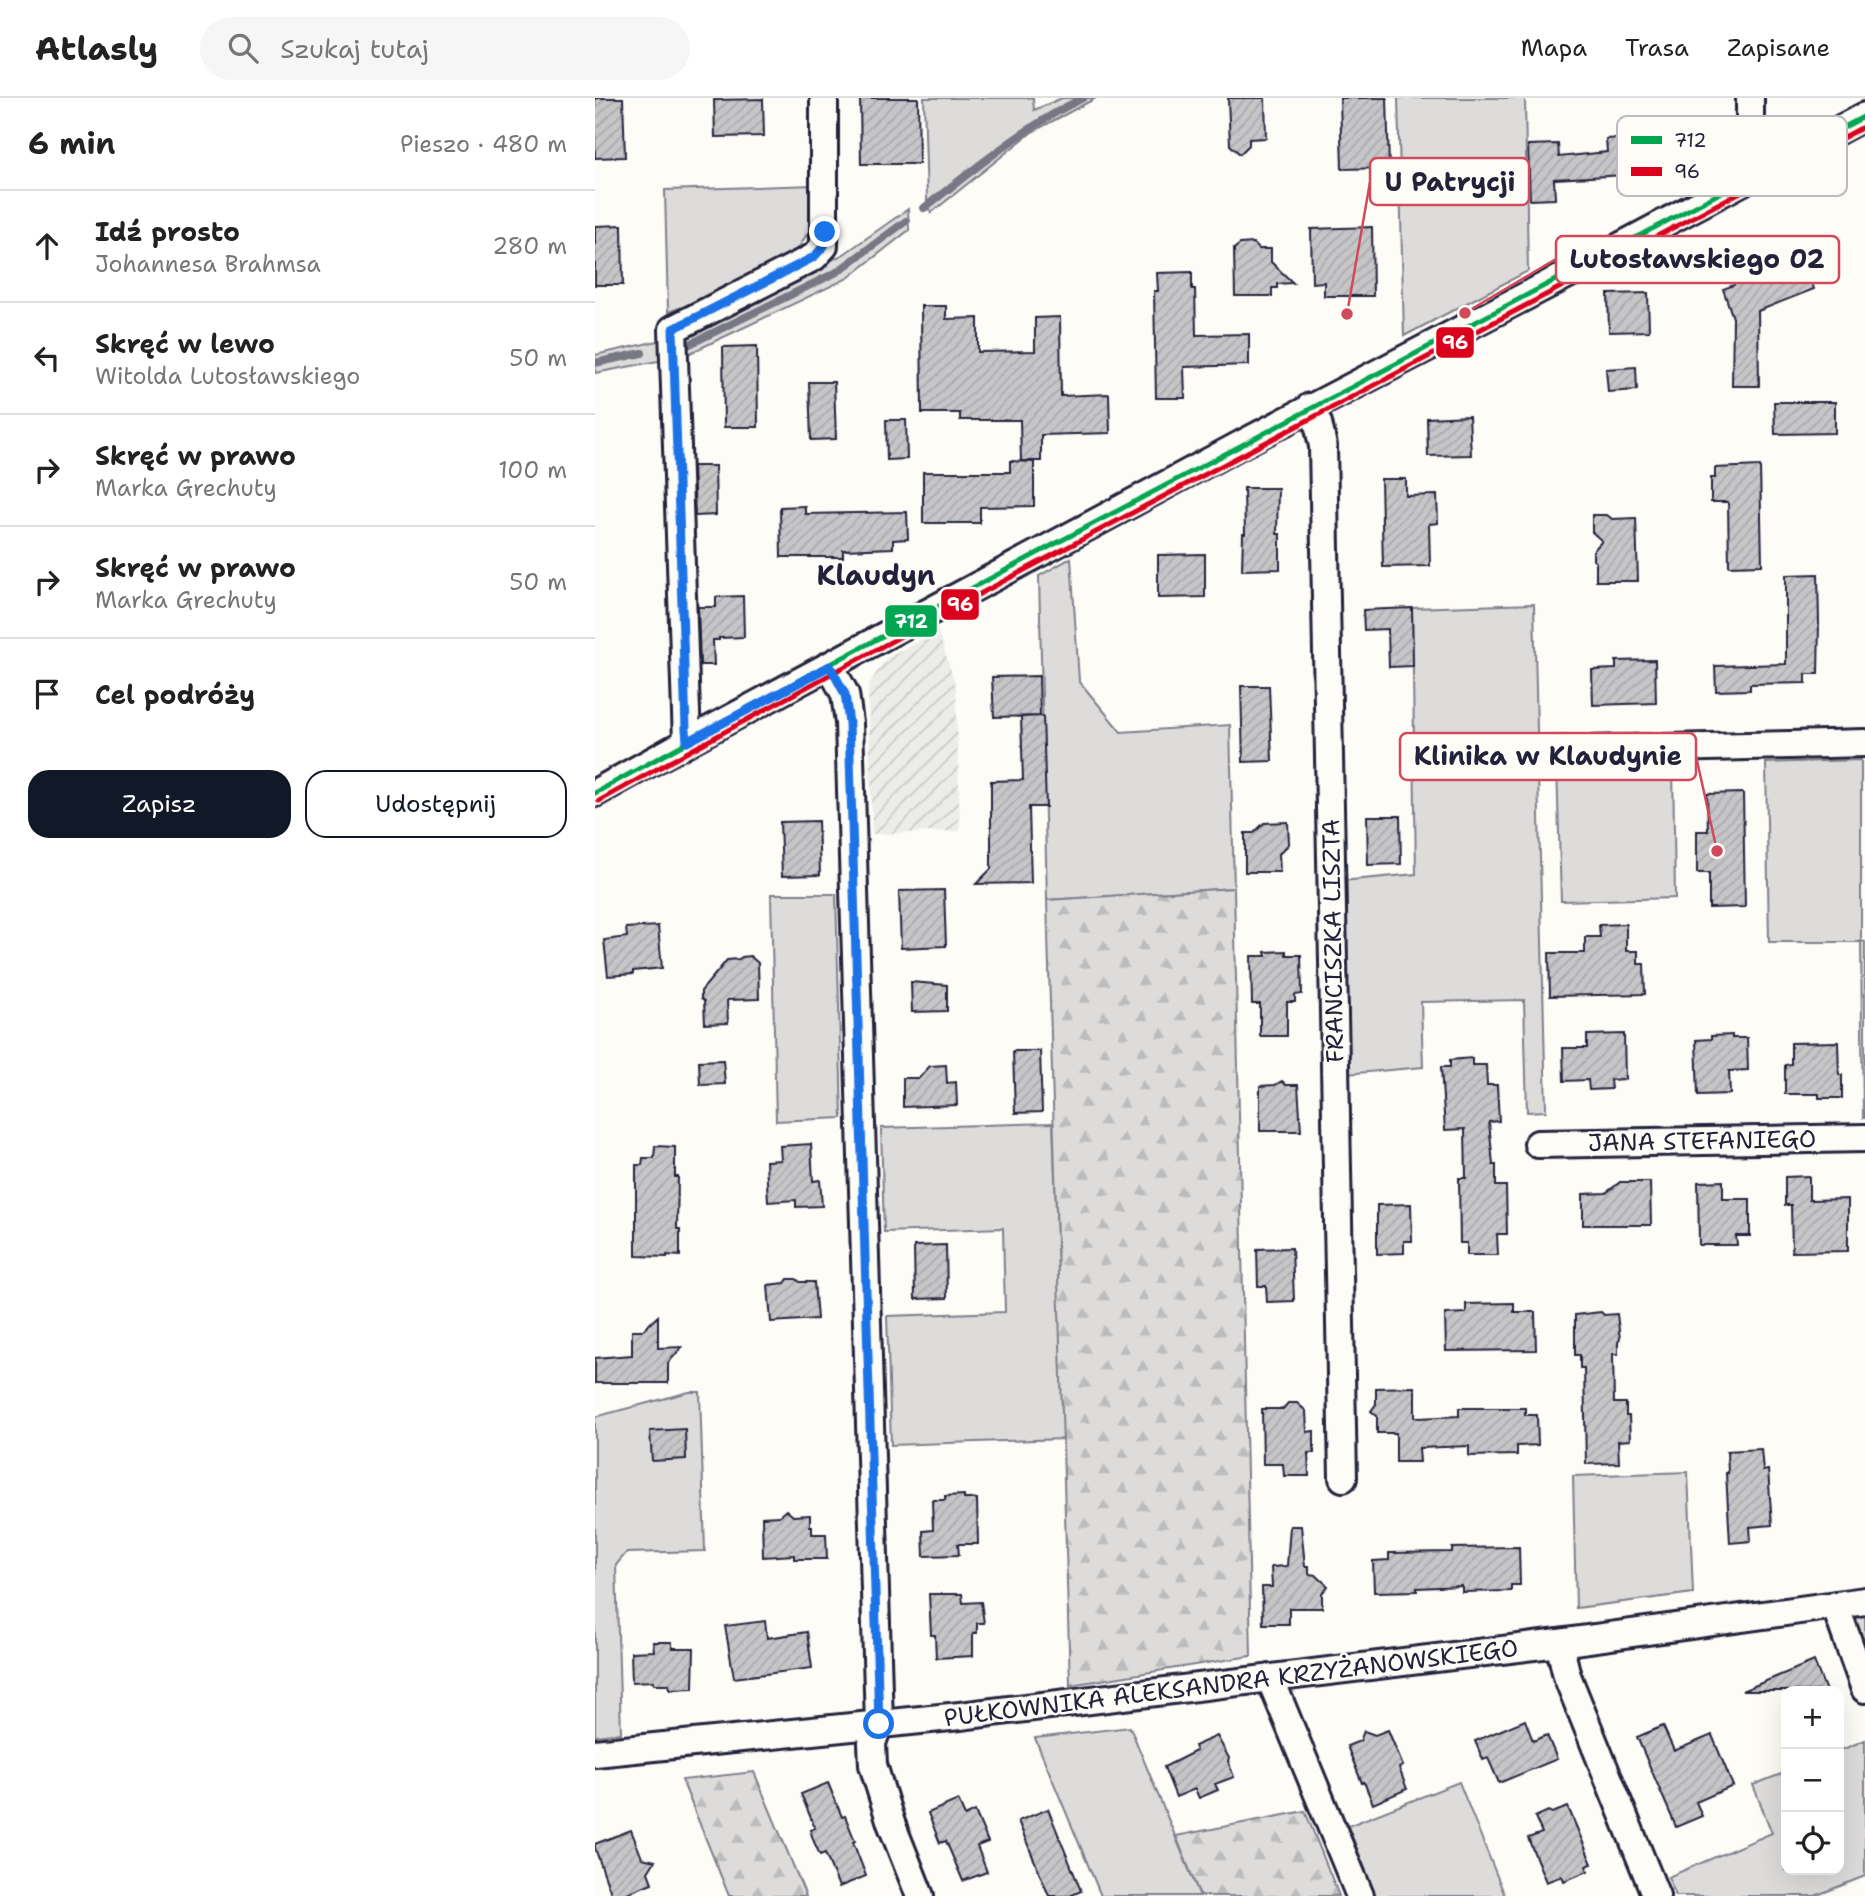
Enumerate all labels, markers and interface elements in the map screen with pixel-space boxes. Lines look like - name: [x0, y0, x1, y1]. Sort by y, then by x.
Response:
- search box: [200, 17, 690, 80]
- text: Atlasly: [35, 26, 158, 71]
- icon: search: [224, 29, 262, 67]
- text: Szukaj tutaj: [280, 31, 429, 66]
- text: Mapa: [1521, 32, 1587, 64]
- text: Trasa: [1625, 32, 1689, 64]
- text: Zapisane: [1727, 32, 1830, 64]
- legend: [1617, 116, 1847, 196]
- text: 6 min: [28, 123, 115, 164]
- text: 712: [1674, 128, 1707, 153]
- text: Pieszo · 480 m: [400, 129, 567, 159]
- callout: U Patrycji: [1370, 158, 1529, 205]
- text: 96: [1674, 159, 1700, 184]
- text: U Patrycji: [1384, 164, 1516, 199]
- text: Idź prosto: [95, 214, 240, 249]
- route end: [809, 216, 840, 247]
- icon: ahead: [28, 227, 66, 265]
- text: 280 m: [492, 231, 567, 261]
- callout: Lutosławskiego 02: [1556, 236, 1839, 283]
- text: Lutosławskiego 02: [1569, 241, 1825, 276]
- text: Johannesa Brahmsa: [95, 249, 321, 279]
- text: Skręć w lewo: [95, 326, 275, 361]
- line badge: 96: [1435, 326, 1475, 359]
- text: 96: [1442, 330, 1468, 355]
- icon: left: [28, 339, 66, 377]
- text: 50 m: [509, 343, 567, 373]
- text: Witolda Lutosławskiego: [95, 361, 360, 391]
- text: Skręć w prawo: [95, 438, 296, 473]
- icon: right: [28, 451, 66, 489]
- text: 100 m: [498, 455, 567, 485]
- text: Marka Grechuty: [95, 473, 277, 503]
- text: Skręć w prawo: [95, 550, 296, 585]
- district label: Klaudyn: [817, 556, 935, 594]
- icon: right: [28, 563, 66, 601]
- text: 50 m: [509, 567, 567, 597]
- text: Marka Grechuty: [95, 585, 277, 615]
- line badge: 96: [940, 588, 980, 621]
- text: 96: [947, 592, 973, 617]
- line badge: 712: [884, 604, 938, 638]
- text: 712: [894, 609, 928, 634]
- icon: arrive: [28, 675, 66, 713]
- text: Cel podróży: [95, 677, 255, 712]
- callout: Klinika w Klaudynie: [1400, 733, 1696, 780]
- text: Klinika w Klaudynie: [1414, 738, 1682, 773]
- button: Zapisz: [28, 770, 291, 838]
- button: Udostępnij: [305, 770, 567, 838]
- street label: FRANCISZKA LISZTA: [1315, 819, 1351, 1063]
- street label: JANA STEFANIEGO: [1588, 1123, 1816, 1159]
- street label: PUŁKOWNIKA ALEKSANDRA KRZYŻANOWSKIEGO: [942, 1632, 1520, 1734]
- map controls: [1781, 1686, 1844, 1875]
- button: +: [1781, 1686, 1844, 1749]
- route start: [863, 1708, 894, 1739]
- button: −: [1781, 1749, 1844, 1812]
- button: locate: [1781, 1812, 1844, 1875]

